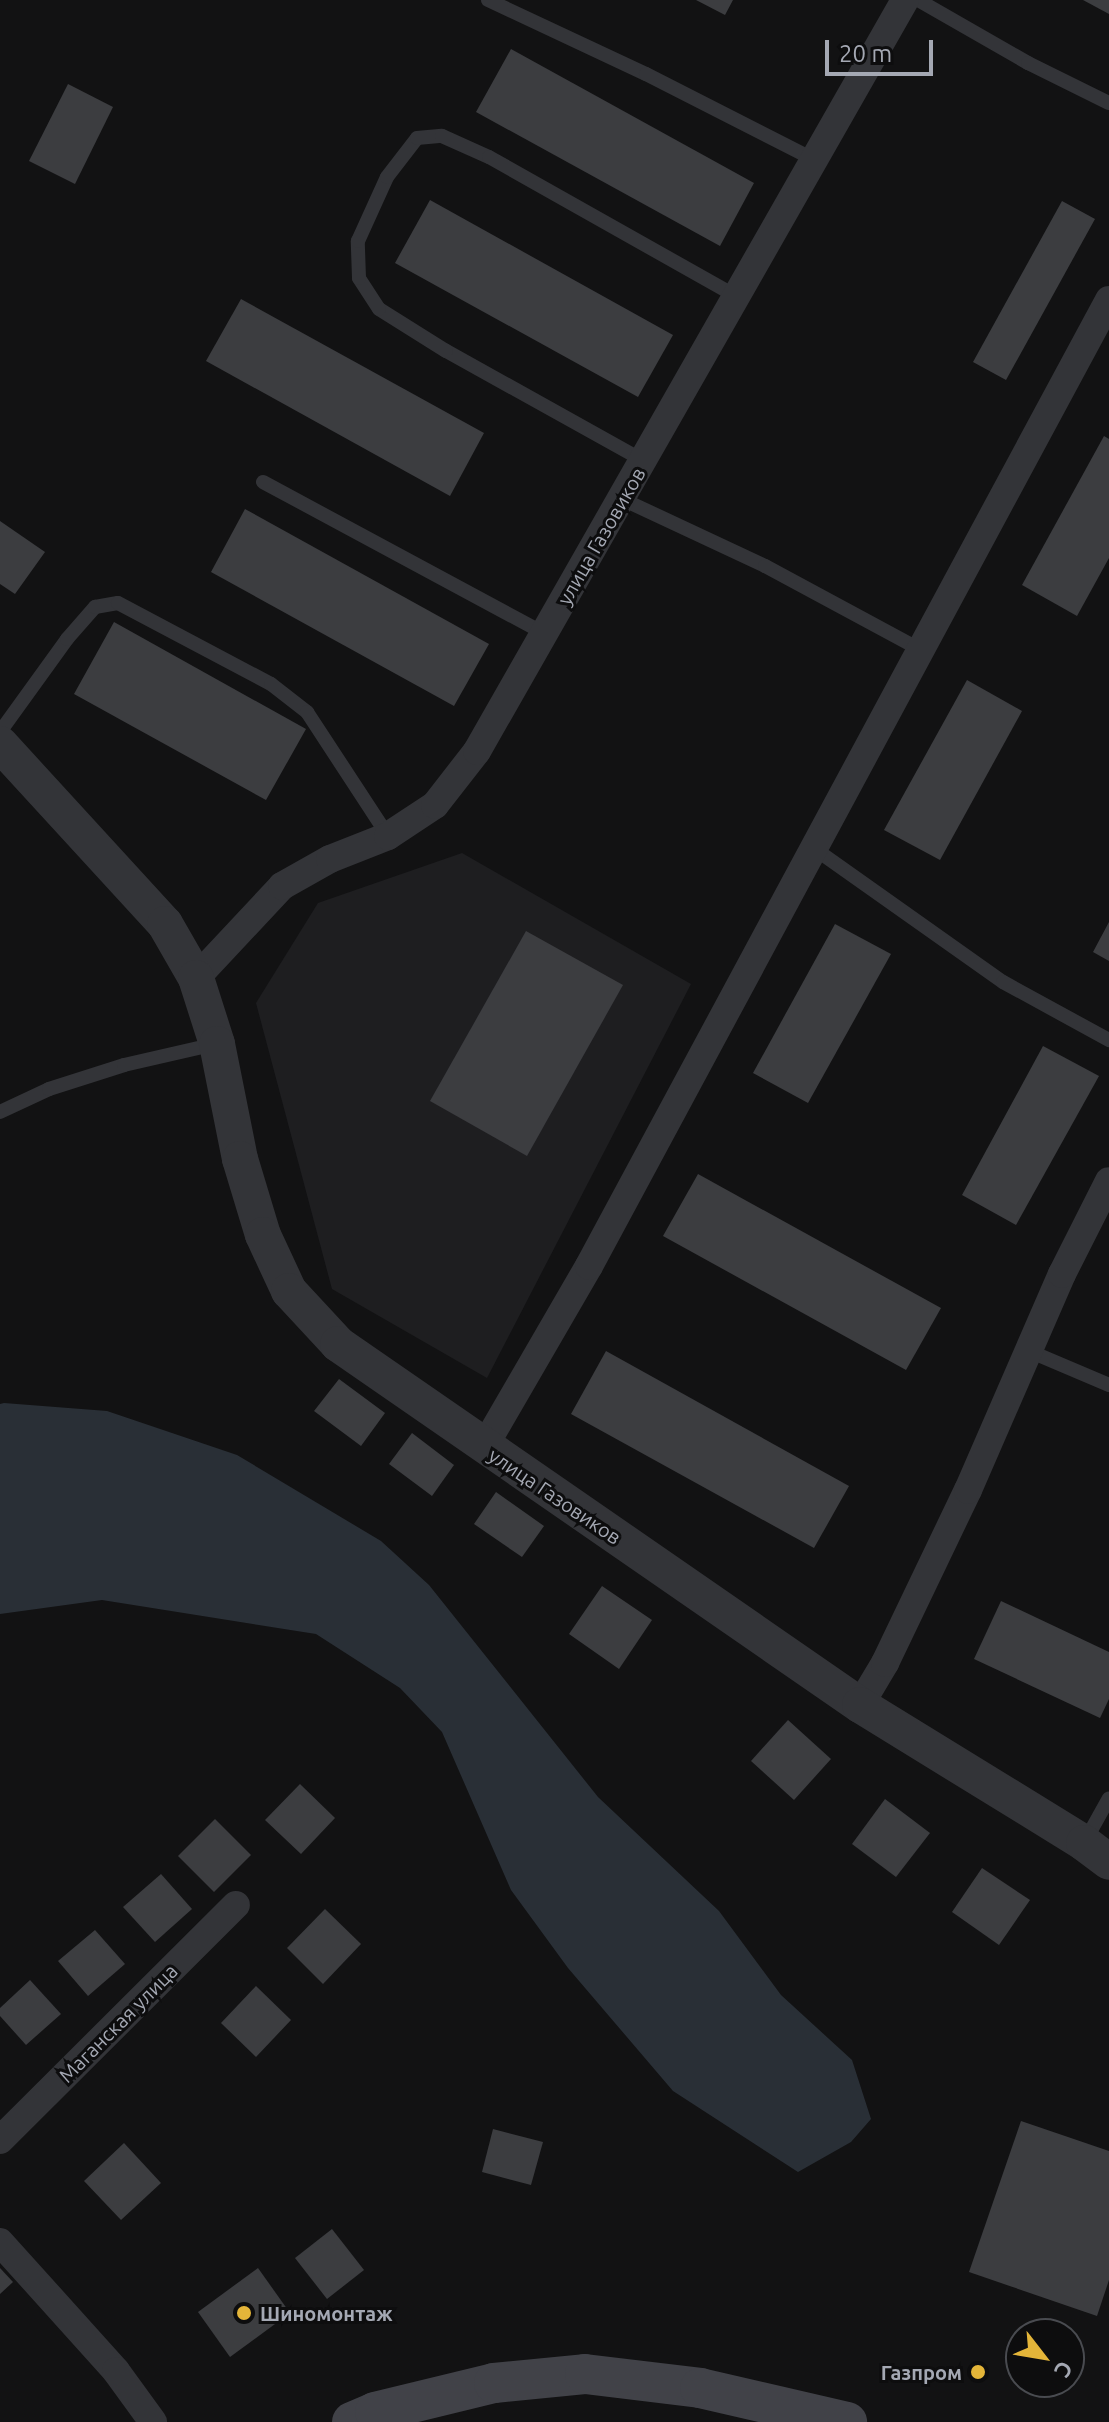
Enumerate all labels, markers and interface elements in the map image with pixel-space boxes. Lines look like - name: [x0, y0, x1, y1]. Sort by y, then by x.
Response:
- scale bar: [829, 24, 937, 74]
- text: 20 m: [839, 40, 892, 67]
- street label: улица Газовиков: [552, 463, 650, 609]
- street label: улица Газовиков: [484, 1443, 626, 1549]
- street label: Маганская улица: [54, 1959, 182, 2087]
- place label: Шиномонтаж: [260, 2301, 393, 2325]
- marker: Шиномонтаж: [235, 2304, 253, 2322]
- north arrow: [1005, 2318, 1085, 2398]
- text: С: [1050, 2357, 1079, 2382]
- place label: Газпром: [881, 2360, 962, 2384]
- marker: Газпром: [969, 2363, 987, 2381]

